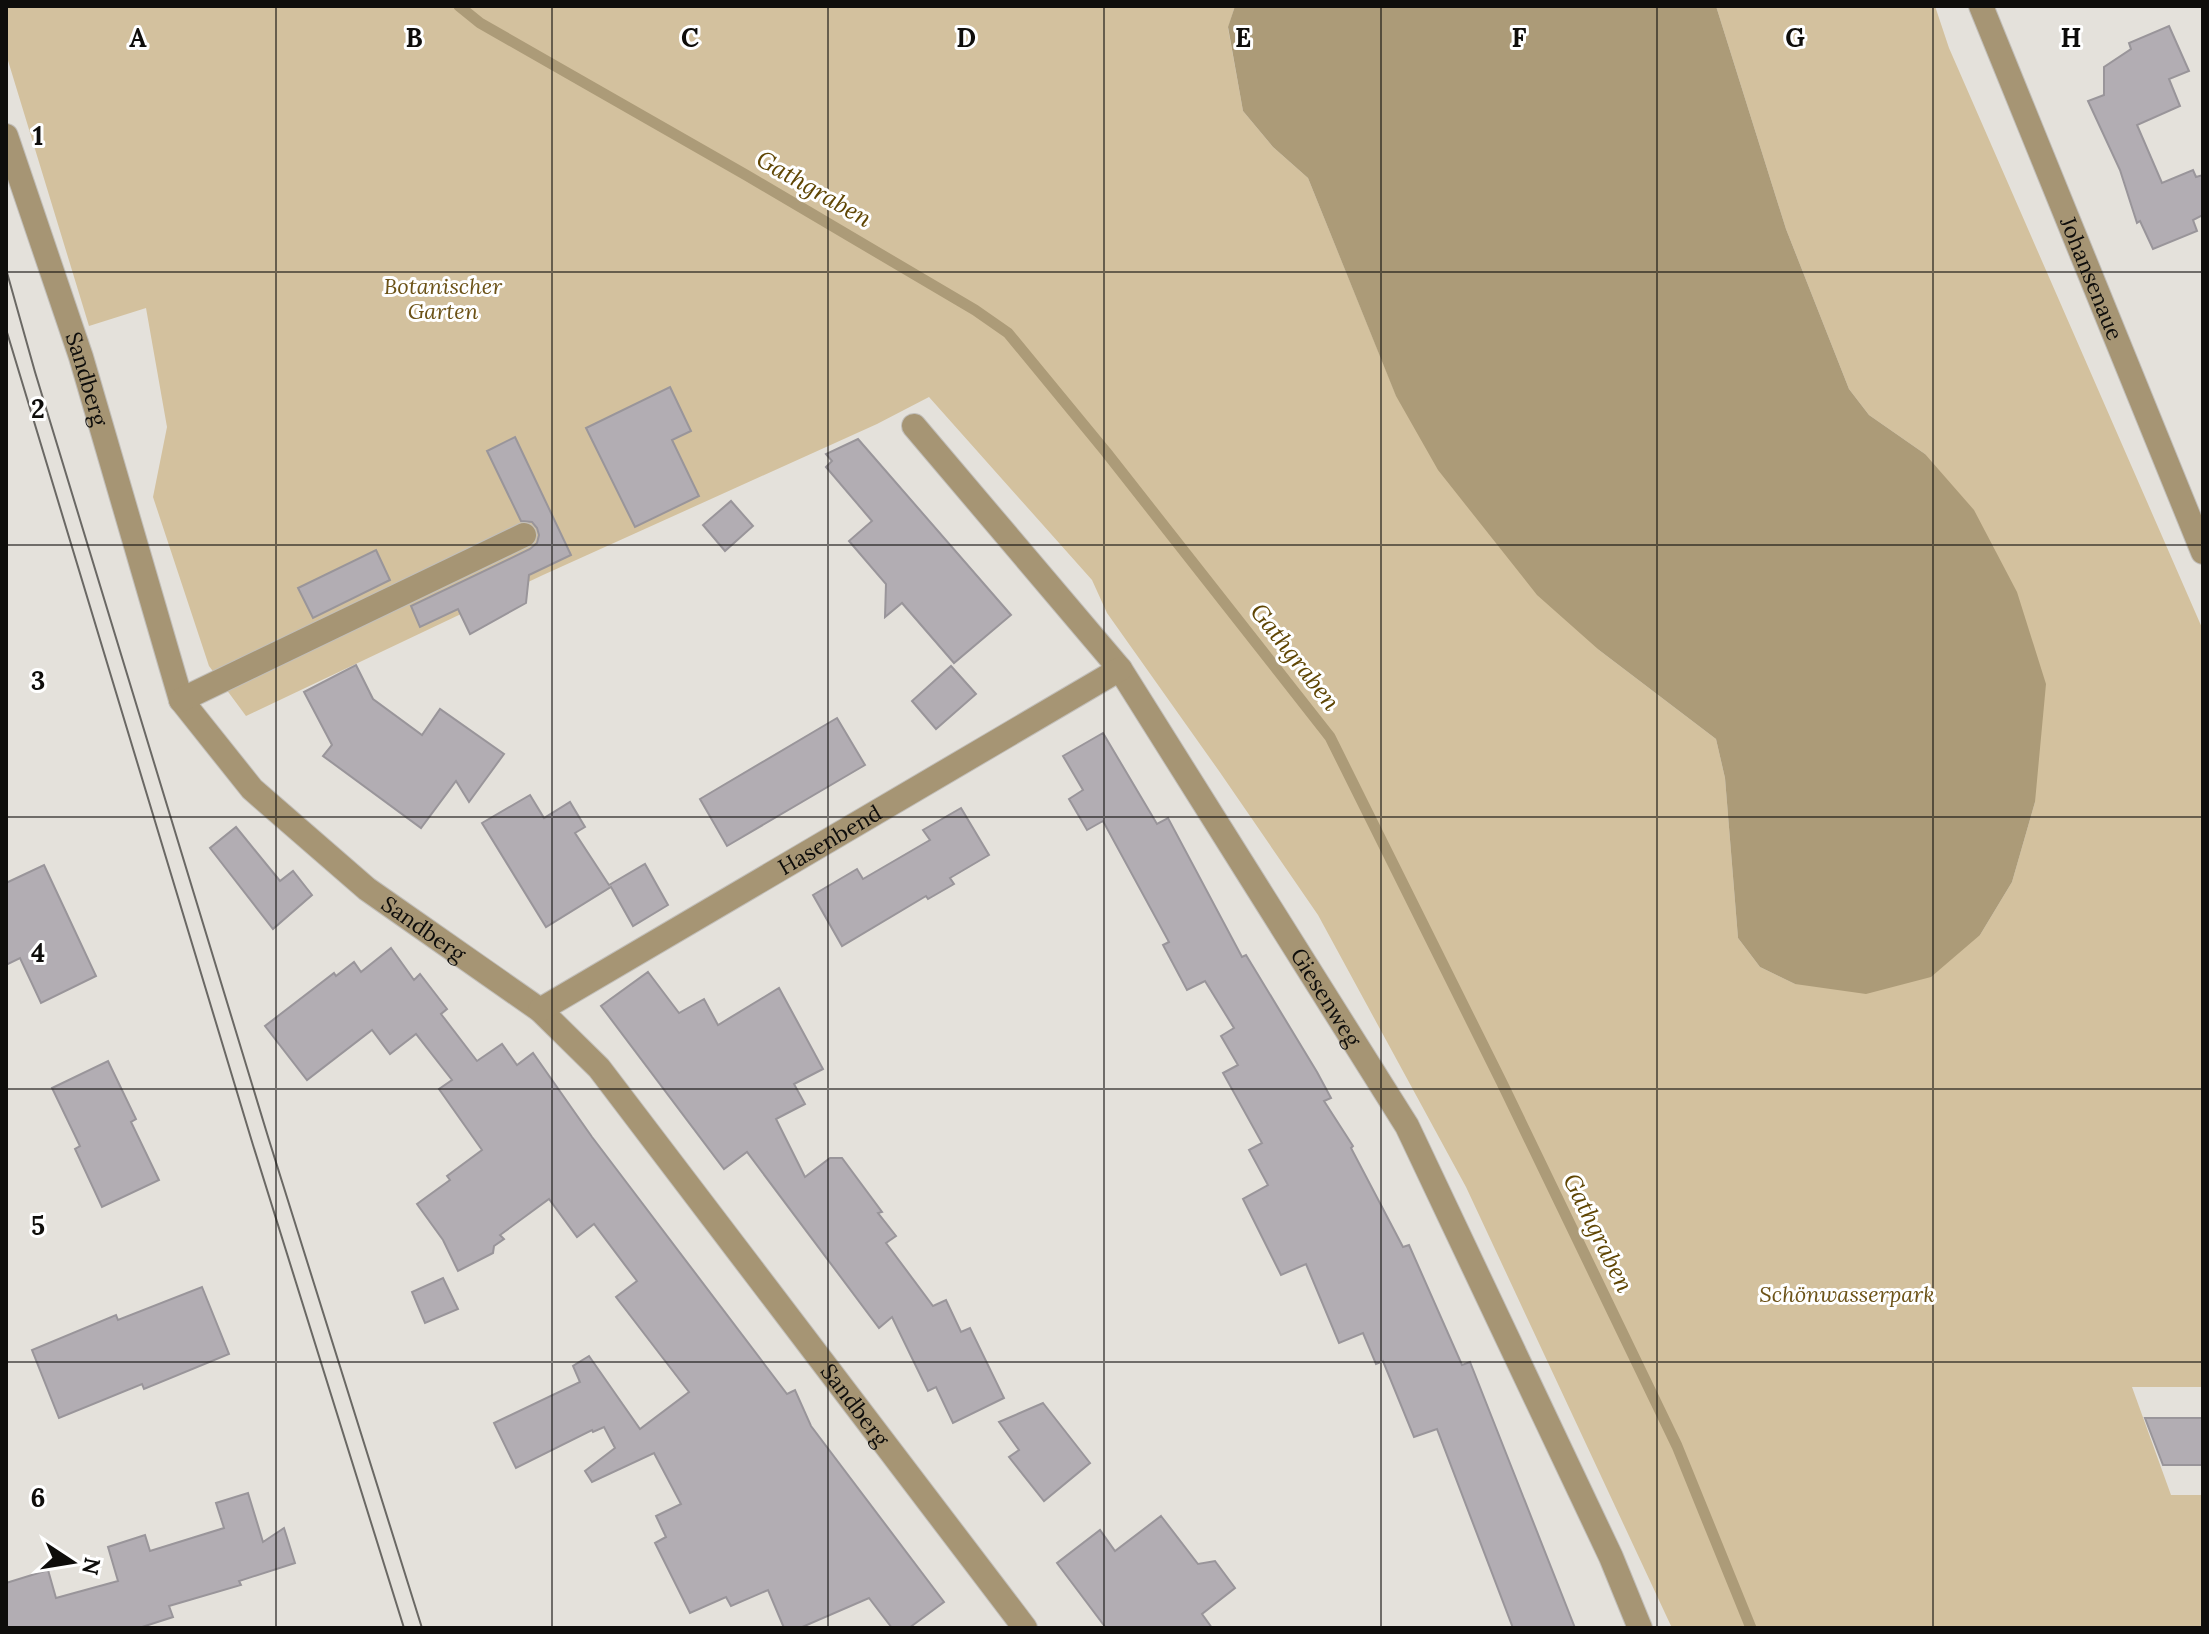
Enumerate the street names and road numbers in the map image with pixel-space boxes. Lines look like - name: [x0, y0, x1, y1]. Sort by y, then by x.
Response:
- street label: Johansenaue: [2054, 212, 2129, 344]
- street label: Sandberg: [59, 328, 115, 430]
- street label: Hasenbend: [773, 798, 886, 881]
- street label: Sandberg: [376, 889, 472, 968]
- street label: Giesenweg: [1285, 942, 1368, 1052]
- street label: Sandberg: [815, 1358, 896, 1452]

